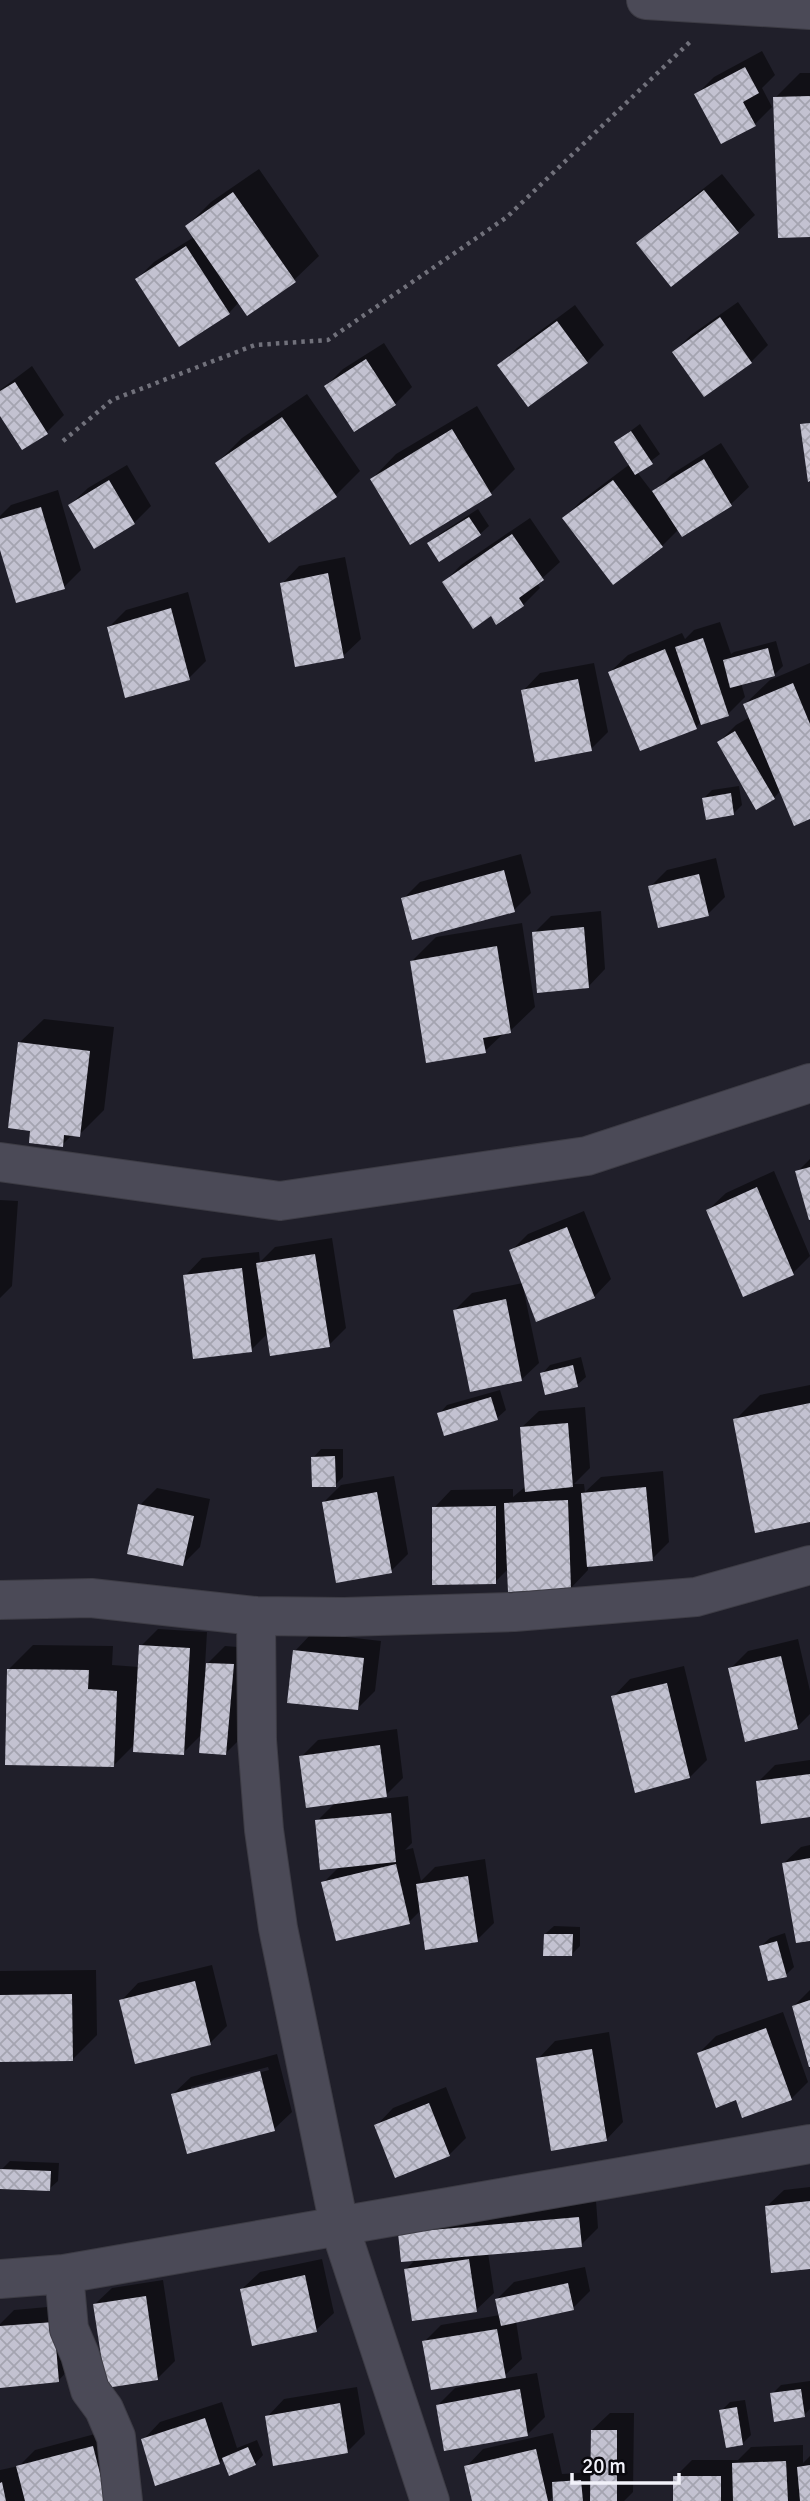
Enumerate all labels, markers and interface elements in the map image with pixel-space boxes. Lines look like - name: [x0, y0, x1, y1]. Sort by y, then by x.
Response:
- scale bar: [572, 2442, 679, 2486]
- text: 20 m: [582, 2453, 626, 2479]

